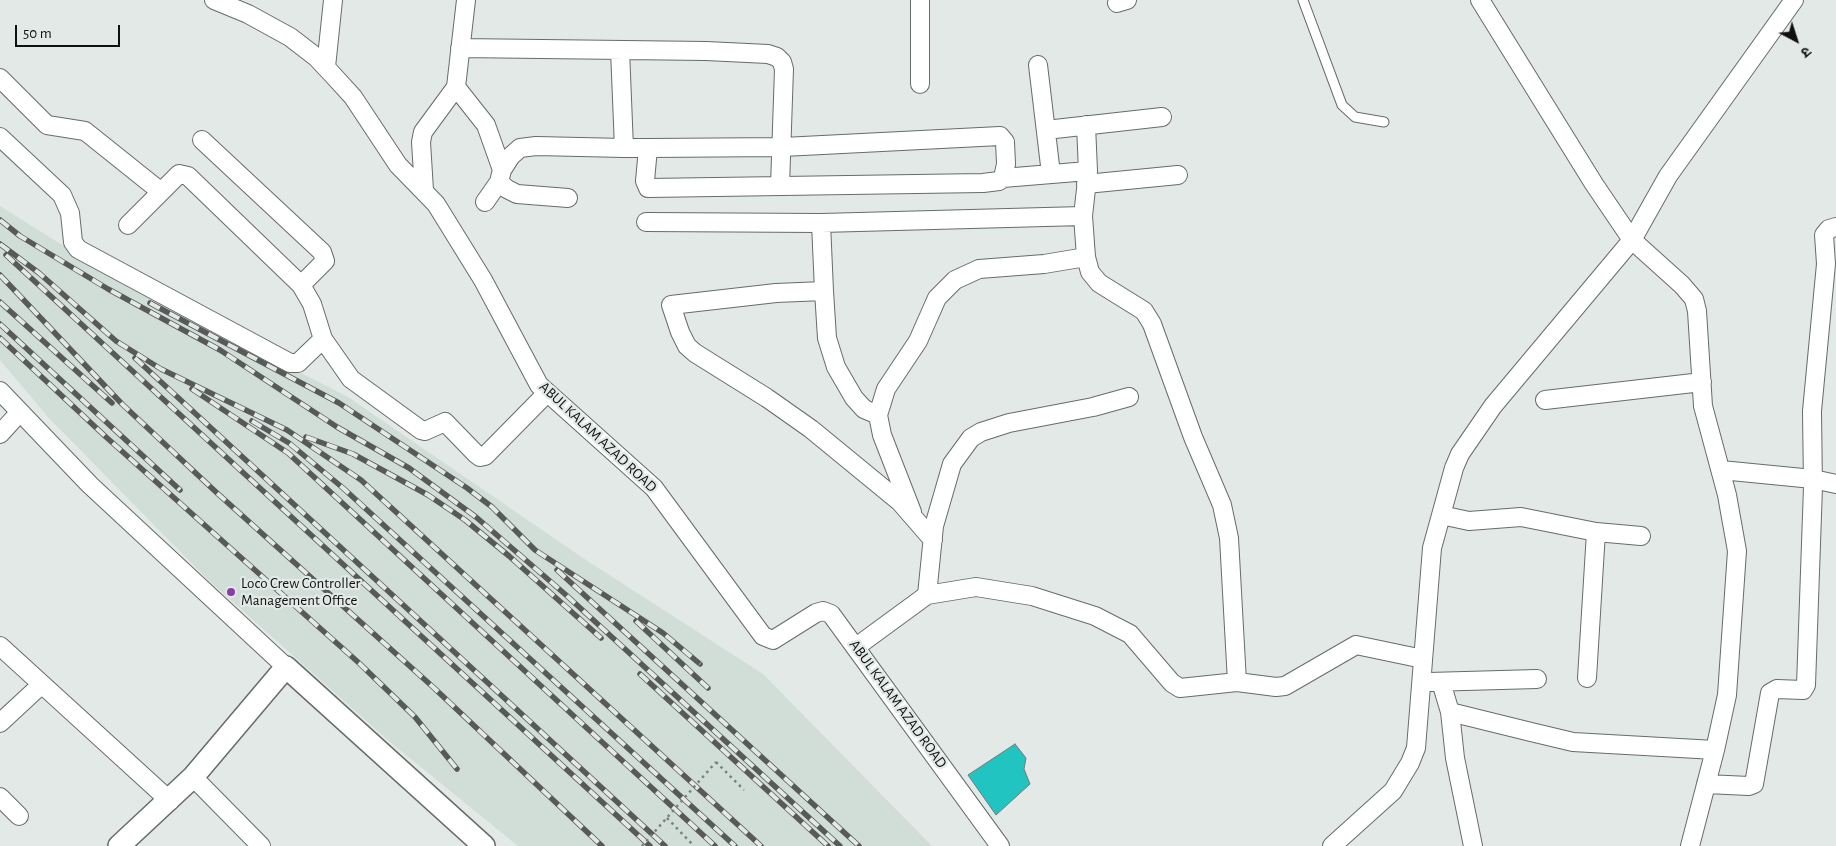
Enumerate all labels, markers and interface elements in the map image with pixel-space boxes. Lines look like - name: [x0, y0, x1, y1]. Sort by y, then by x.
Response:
- scale bar: [18, 15, 122, 47]
- north arrow: [1771, 15, 1821, 65]
- text: 50 m: [23, 26, 52, 41]
- text: उ: [1798, 43, 1813, 59]
- street label: ABUL KALAM AZAD ROAD: [535, 378, 661, 496]
- place label: Loco Crew Controller Management Office: [241, 574, 360, 609]
- marker: Loco Crew Controller Management Office: [225, 586, 237, 598]
- street label: ABUL KALAM AZAD ROAD: [845, 636, 951, 772]

